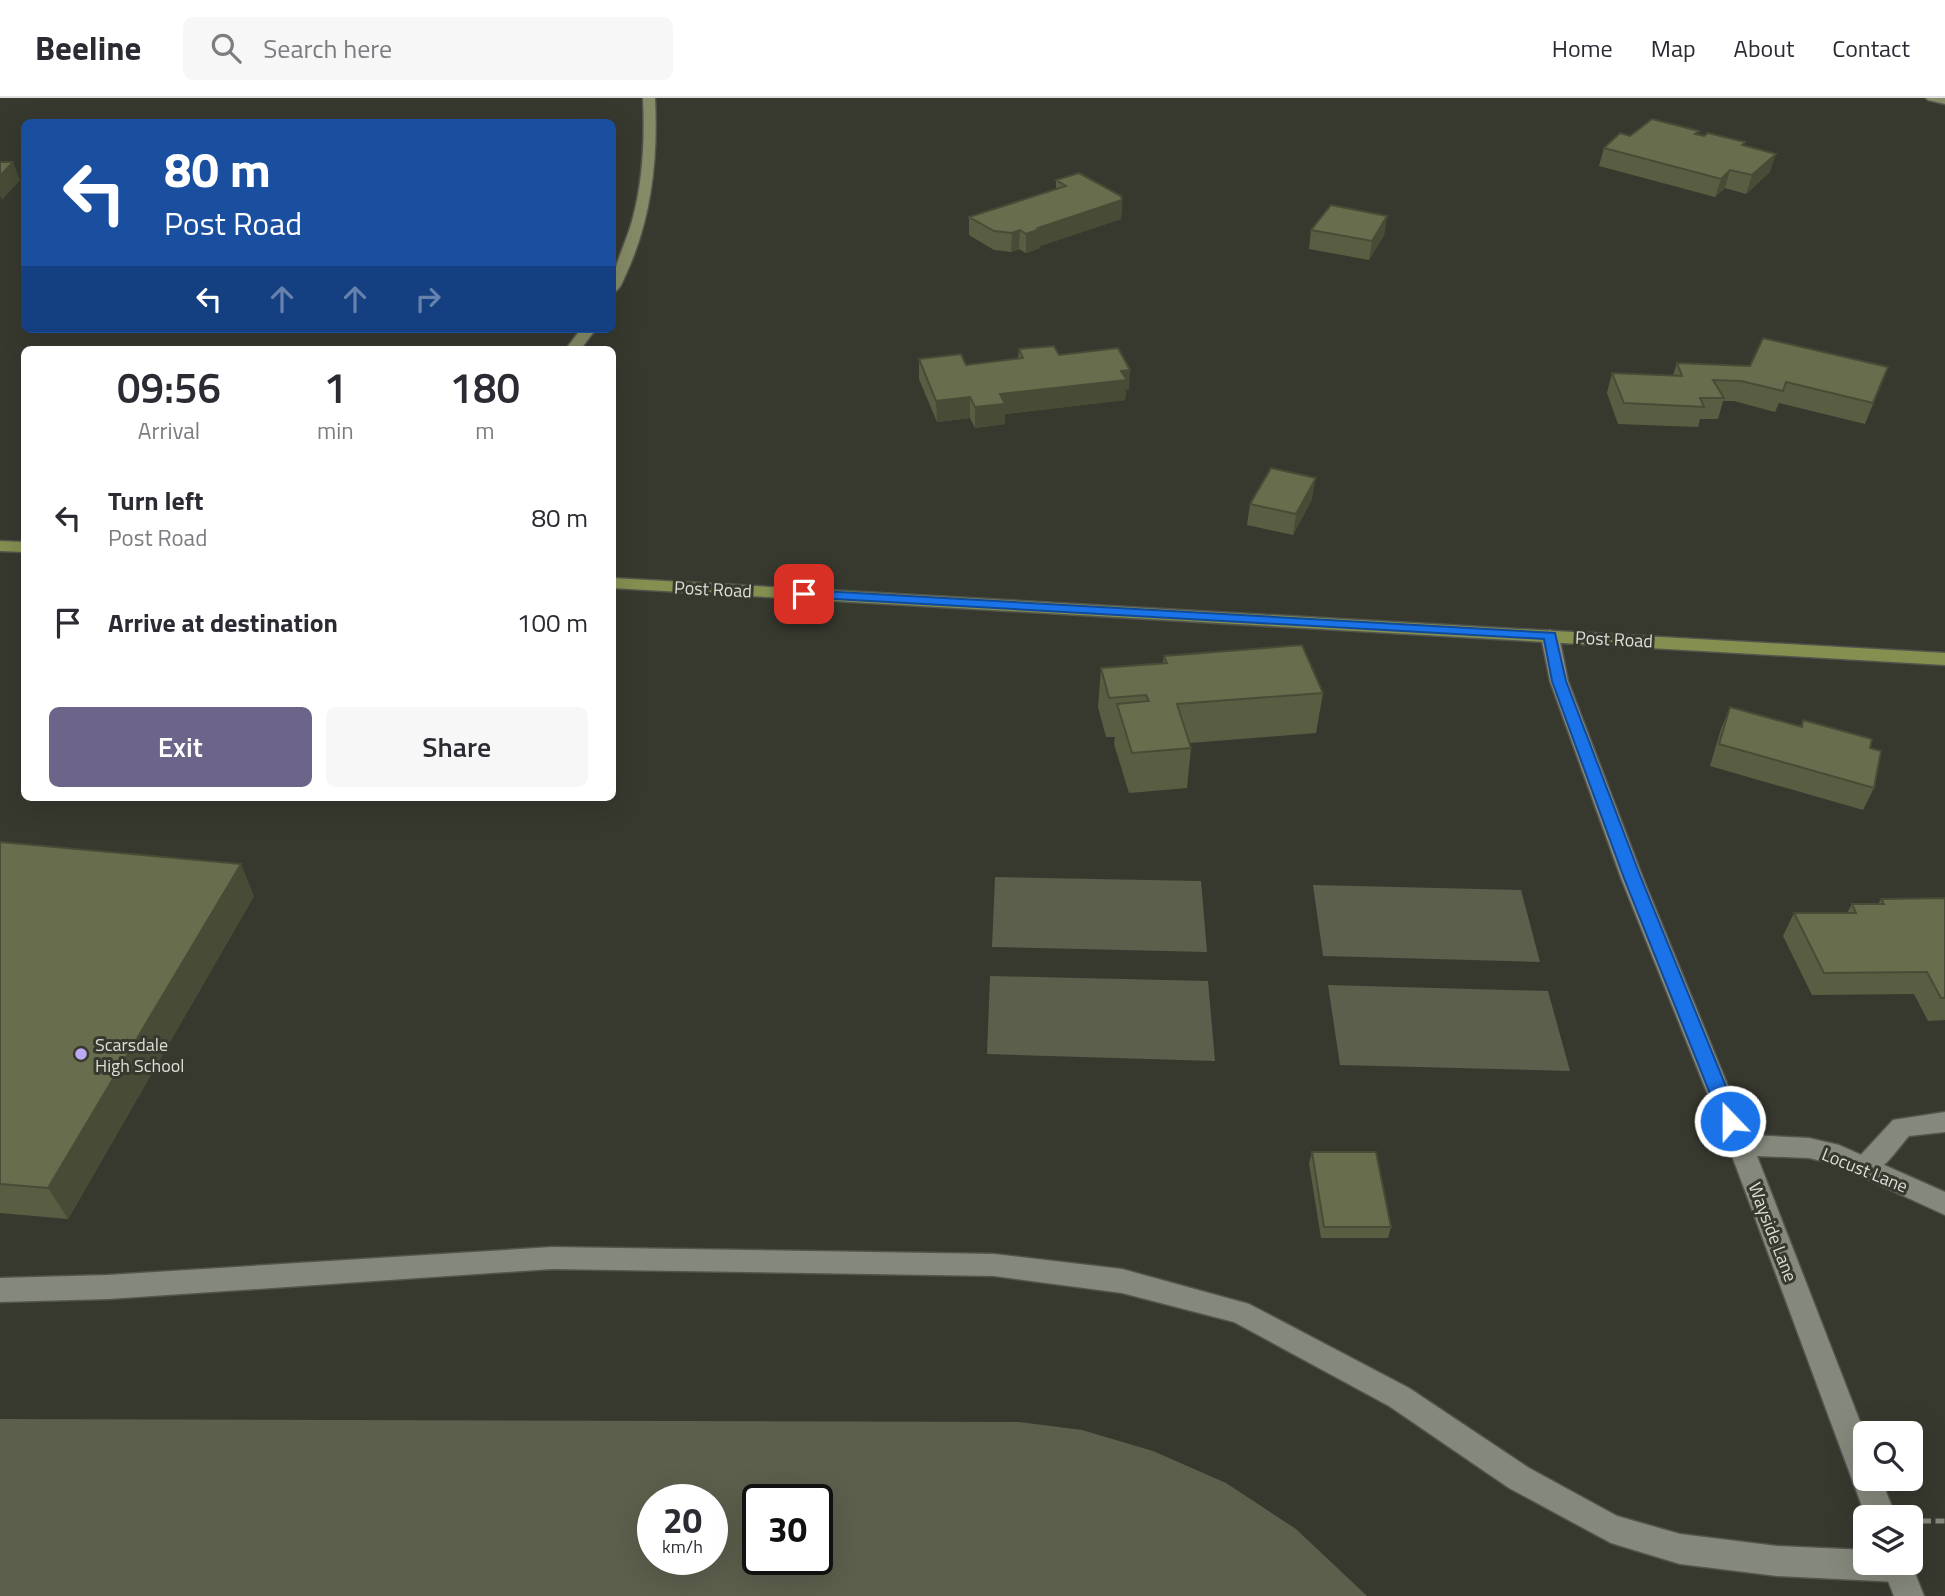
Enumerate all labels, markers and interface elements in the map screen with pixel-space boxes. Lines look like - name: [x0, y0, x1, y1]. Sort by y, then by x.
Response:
- search box: [183, 17, 673, 80]
- text: Beeline: [35, 23, 141, 73]
- icon: search: [207, 29, 245, 67]
- text: Search here: [263, 29, 392, 68]
- text: Home: [1552, 30, 1613, 66]
- text: Map: [1651, 30, 1696, 66]
- text: About: [1734, 30, 1794, 66]
- text: Contact: [1832, 30, 1910, 66]
- text: 80 m: [164, 131, 271, 206]
- icon: left: [49, 147, 140, 238]
- text: Post Road: [164, 199, 302, 247]
- icon: left: [190, 280, 228, 318]
- icon: ahead: [263, 280, 301, 318]
- icon: ahead: [336, 280, 374, 318]
- icon: right: [409, 280, 447, 318]
- text: 09:56: [117, 355, 221, 419]
- text: 1: [324, 355, 347, 419]
- text: 180: [450, 355, 520, 419]
- text: Arrival: [138, 413, 200, 448]
- text: min: [317, 413, 354, 448]
- text: m: [475, 413, 494, 448]
- text: Turn left: [108, 481, 203, 520]
- text: 80 m: [531, 498, 588, 537]
- icon: left: [49, 499, 87, 537]
- text: Post Road: [108, 520, 207, 555]
- pin: [774, 564, 834, 624]
- street label: Post Road: [673, 573, 753, 605]
- icon: arrive: [785, 575, 823, 613]
- text: Arrive at destination: [108, 603, 338, 642]
- text: 100 m: [517, 603, 588, 642]
- icon: arrive: [49, 604, 87, 642]
- street label: Post Road: [1574, 623, 1654, 655]
- button: Exit: [49, 707, 312, 787]
- button: Share: [326, 707, 588, 787]
- place label: Scarsdale High School: [95, 1031, 184, 1079]
- marker: Scarsdale High School: [73, 1046, 89, 1062]
- position arrow: [1693, 1084, 1767, 1158]
- street label: Locust Lane: [1818, 1141, 1912, 1199]
- street label: Wayside Lane: [1742, 1178, 1804, 1286]
- map controls: [1853, 1421, 1923, 1575]
- button: search: [1853, 1421, 1923, 1491]
- speed limit sign: 30: [742, 1484, 833, 1575]
- text: 20: [663, 1493, 702, 1547]
- button: layers: [1853, 1505, 1923, 1575]
- text: km/h: [662, 1533, 703, 1560]

